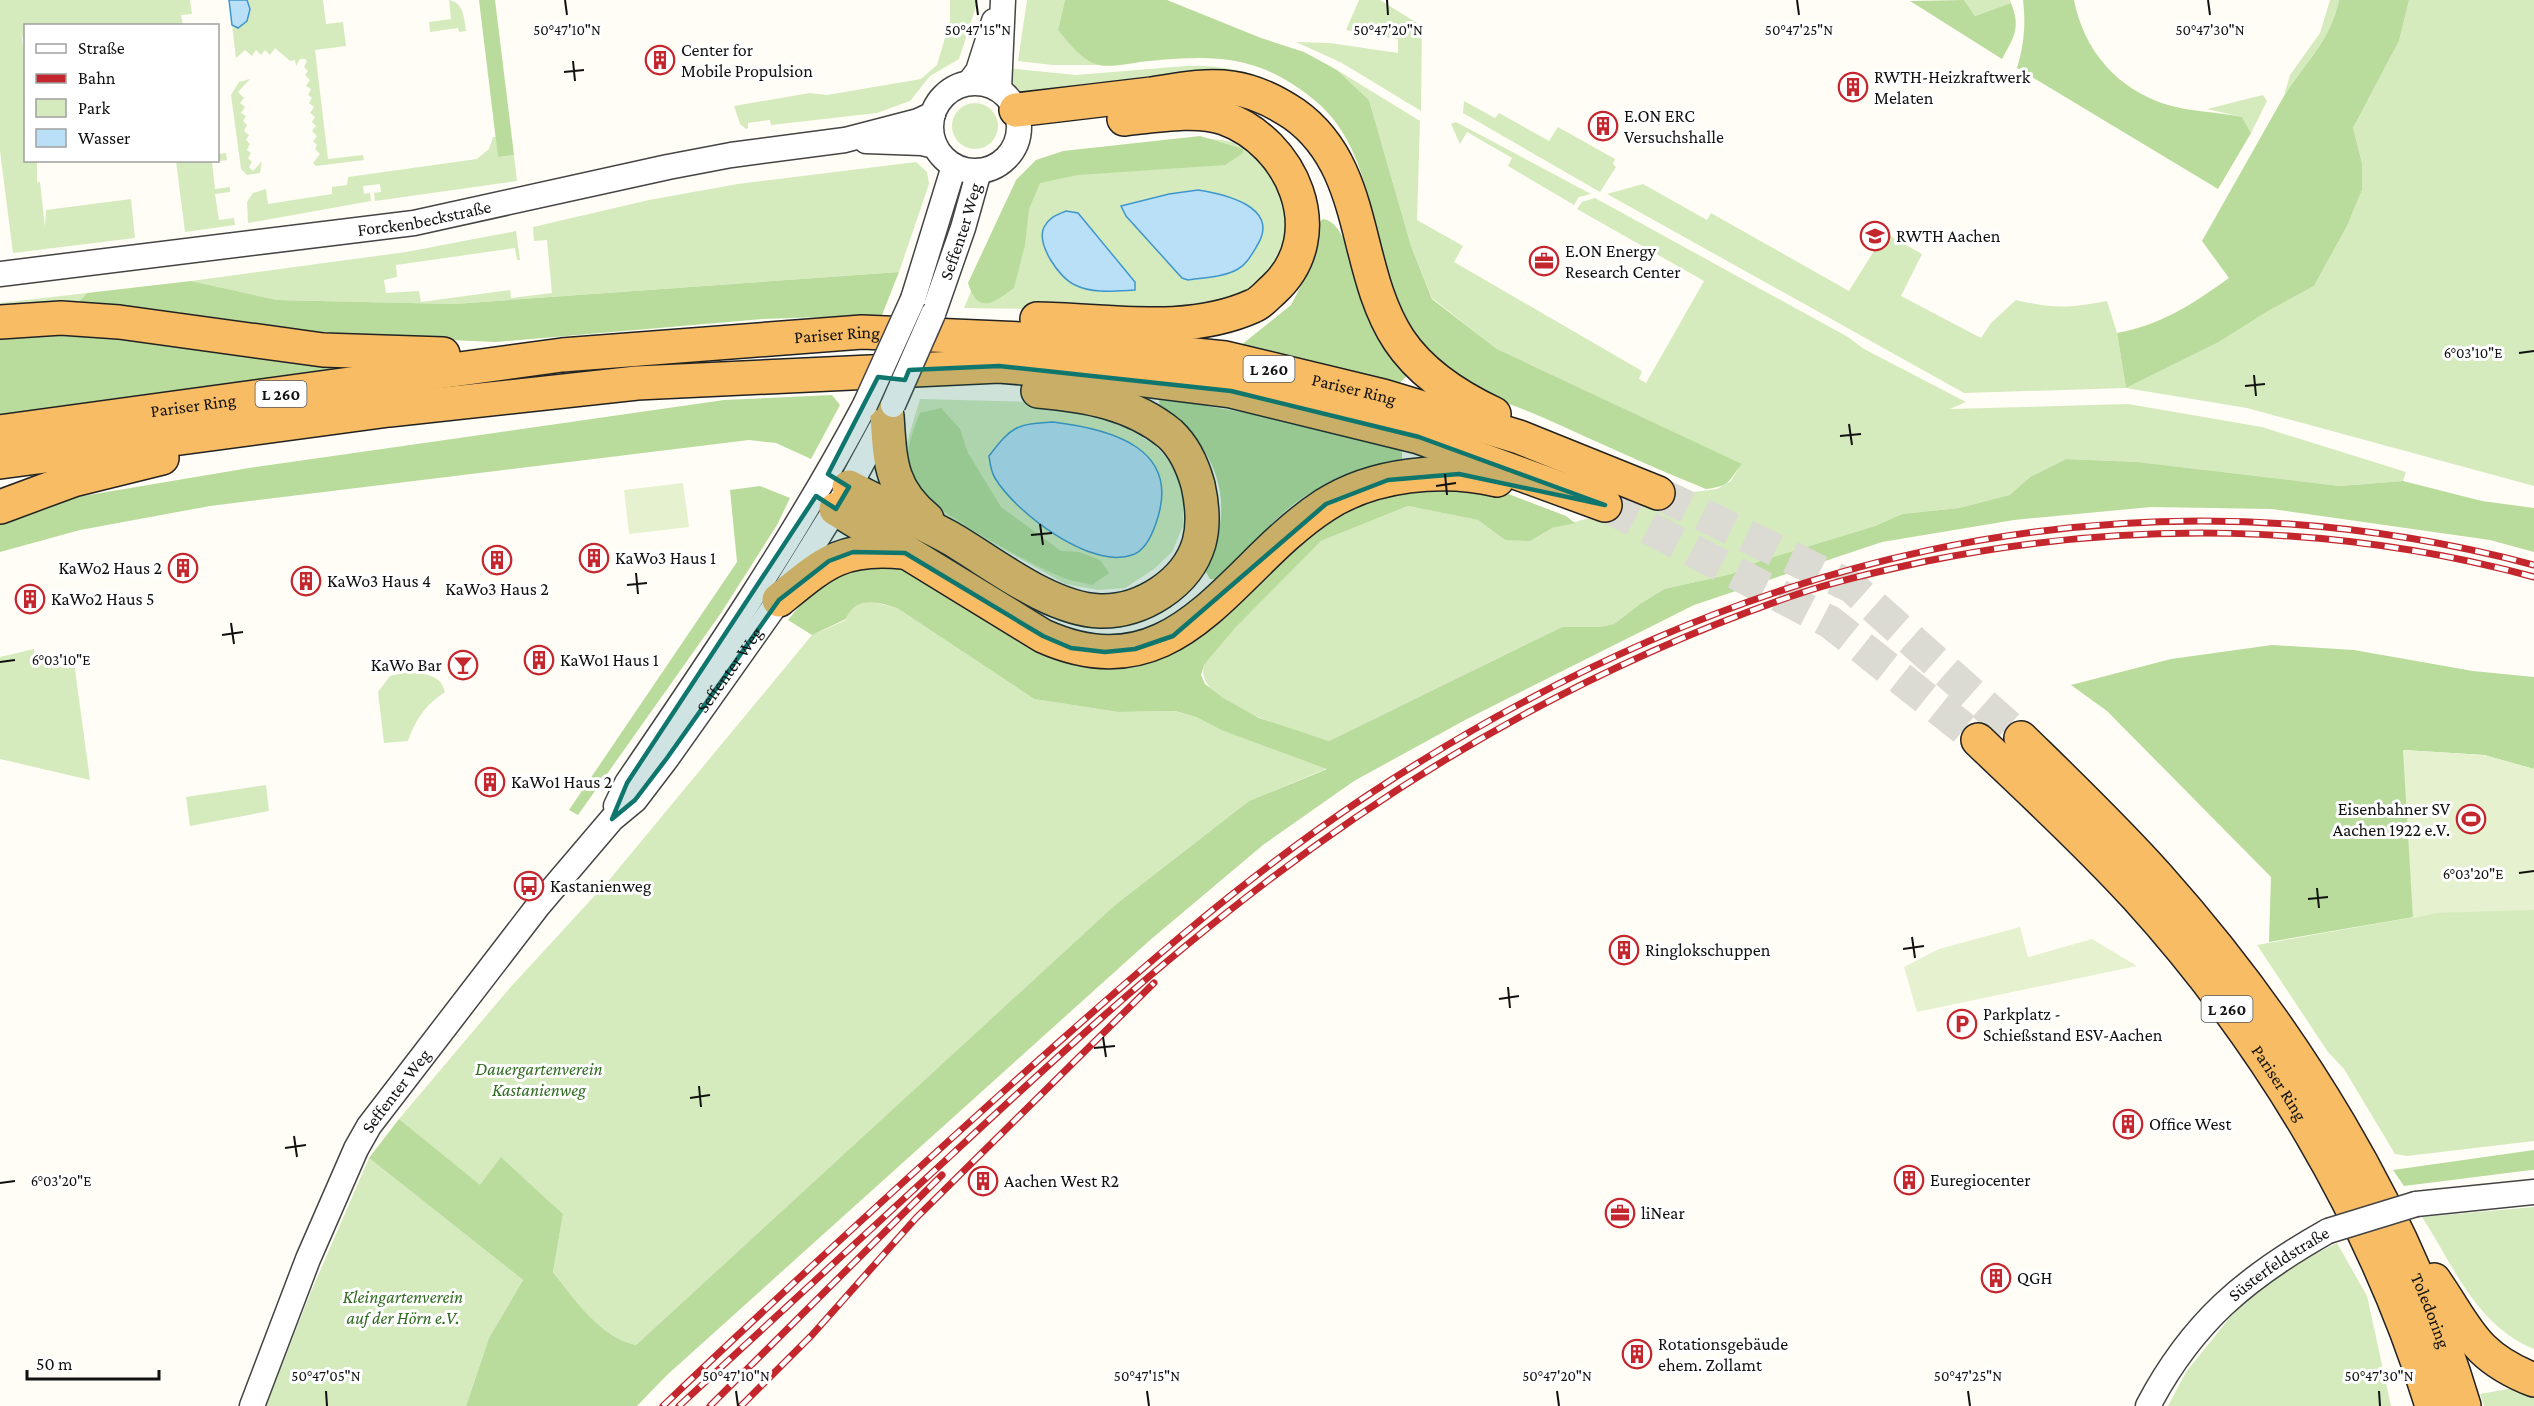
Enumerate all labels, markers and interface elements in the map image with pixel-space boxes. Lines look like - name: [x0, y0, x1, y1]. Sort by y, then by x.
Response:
- text: 50°47'10"N: [533, 22, 601, 38]
- text: 50°47'15"N: [945, 22, 1011, 38]
- text: 50°47'20"N: [1353, 22, 1423, 38]
- text: 50°47'25"N: [1765, 22, 1833, 38]
- text: 50°47'30"N: [2175, 22, 2245, 38]
- legend: [24, 24, 219, 162]
- text: Straße: [78, 38, 125, 58]
- place label: Center for Mobile Propulsion: [681, 40, 813, 81]
- building icon: Center for Mobile Propulsion: [644, 44, 676, 76]
- place label: RWTH-Heizkraftwerk Melaten: [1874, 67, 2031, 108]
- text: Bahn: [78, 68, 116, 88]
- building icon: RWTH-Heizkraftwerk Melaten: [1837, 71, 1869, 103]
- text: Park: [78, 98, 110, 118]
- place label: E.ON ERC Versuchshalle: [1624, 106, 1724, 147]
- building icon: E.ON ERC Versuchshalle: [1587, 110, 1619, 142]
- text: Wasser: [78, 128, 131, 148]
- street label: Seffenter Weg: [936, 181, 985, 283]
- street label: Forckenbeckstraße: [356, 196, 493, 240]
- school or university icon: RWTH Aachen: [1859, 220, 1891, 252]
- place label: RWTH Aachen: [1896, 226, 2001, 246]
- place label: E.ON Energy Research Center: [1565, 241, 1681, 282]
- office icon: E.ON Energy Research Center: [1528, 245, 1560, 277]
- street label: Pariser Ring: [793, 322, 881, 347]
- text: 6°03'10"E: [2444, 345, 2502, 361]
- road number: L 260: [1244, 356, 1294, 382]
- street label: Pariser Ring: [1310, 369, 1399, 410]
- road number: L 260: [256, 381, 306, 407]
- street label: Pariser Ring: [149, 390, 237, 421]
- building icon: KaWo3 Haus 1: [578, 542, 610, 574]
- building icon: KaWo3 Haus 2: [481, 544, 513, 576]
- place label: KaWo3 Haus 1: [615, 548, 716, 568]
- building icon: KaWo2 Haus 2: [167, 552, 199, 584]
- place label: KaWo2 Haus 2: [58, 558, 162, 578]
- building icon: KaWo3 Haus 4: [290, 565, 322, 597]
- place label: KaWo3 Haus 4: [327, 571, 431, 591]
- place label: KaWo3 Haus 2: [445, 579, 549, 599]
- building icon: KaWo2 Haus 5: [14, 583, 46, 615]
- place label: KaWo2 Haus 5: [51, 589, 155, 609]
- street label: Seffenter Weg: [692, 623, 767, 717]
- building icon: KaWo1 Haus 1: [523, 644, 555, 676]
- bar icon: KaWo Bar: [447, 649, 479, 681]
- place label: KaWo1 Haus 1: [560, 650, 659, 670]
- text: 6°03'10"E: [32, 652, 90, 668]
- place label: KaWo Bar: [371, 655, 443, 675]
- building icon: KaWo1 Haus 2: [474, 766, 506, 798]
- place label: KaWo1 Haus 2: [511, 772, 612, 792]
- place label: Eisenbahner SV Aachen 1922 e.V.: [2333, 799, 2451, 840]
- sports icon: Eisenbahner SV Aachen 1922 e.V.: [2455, 803, 2487, 835]
- text: 6°03'20"E: [2443, 866, 2503, 882]
- bus stop icon: Kastanienweg: [513, 870, 545, 902]
- place label: Kastanienweg: [550, 876, 652, 896]
- building icon: Ringlokschuppen: [1608, 934, 1640, 966]
- place label: Ringlokschuppen: [1645, 940, 1771, 960]
- road number: L 260: [2202, 996, 2252, 1022]
- place label: Parkplatz - Schießstand ESV-Aachen: [1983, 1004, 2163, 1045]
- parking icon: Parkplatz - Schießstand ESV-Aachen: [1946, 1008, 1978, 1040]
- street label: Pariser Ring: [2248, 1041, 2311, 1125]
- street label: Seffenter Weg: [357, 1045, 435, 1136]
- park label: Dauergartenverein Kastanienweg: [475, 1059, 603, 1100]
- building icon: Office West: [2112, 1108, 2144, 1140]
- place label: Office West: [2149, 1114, 2232, 1134]
- building icon: Euregiocenter: [1893, 1164, 1925, 1196]
- building icon: Aachen West R2: [967, 1165, 999, 1197]
- place label: Euregiocenter: [1930, 1170, 2031, 1190]
- place label: Aachen West R2: [1004, 1171, 1119, 1191]
- text: 6°03'20"E: [31, 1173, 91, 1189]
- office icon: liNear: [1604, 1197, 1636, 1229]
- place label: liNear: [1641, 1203, 1685, 1223]
- street label: Süsterfeldstraße: [2224, 1222, 2333, 1305]
- building icon: QGH: [1980, 1262, 2012, 1294]
- place label: QGH: [2017, 1268, 2052, 1288]
- street label: Toledoring: [2407, 1270, 2454, 1351]
- park label: Kleingartenverein auf der Hörn e.V.: [343, 1287, 463, 1328]
- place label: Rotationsgebäude ehem. Zollamt: [1658, 1334, 1788, 1375]
- building icon: Rotationsgebäude ehem. Zollamt: [1621, 1338, 1653, 1370]
- scale bar: [27, 1343, 159, 1381]
- text: 50 m: [36, 1354, 73, 1374]
- text: 50°47'05"N: [291, 1368, 361, 1384]
- text: 50°47'10"N: [702, 1368, 770, 1384]
- text: 50°47'15"N: [1114, 1368, 1180, 1384]
- text: 50°47'20"N: [1522, 1368, 1592, 1384]
- text: 50°47'25"N: [1934, 1368, 2002, 1384]
- text: 50°47'30"N: [2344, 1368, 2414, 1384]

